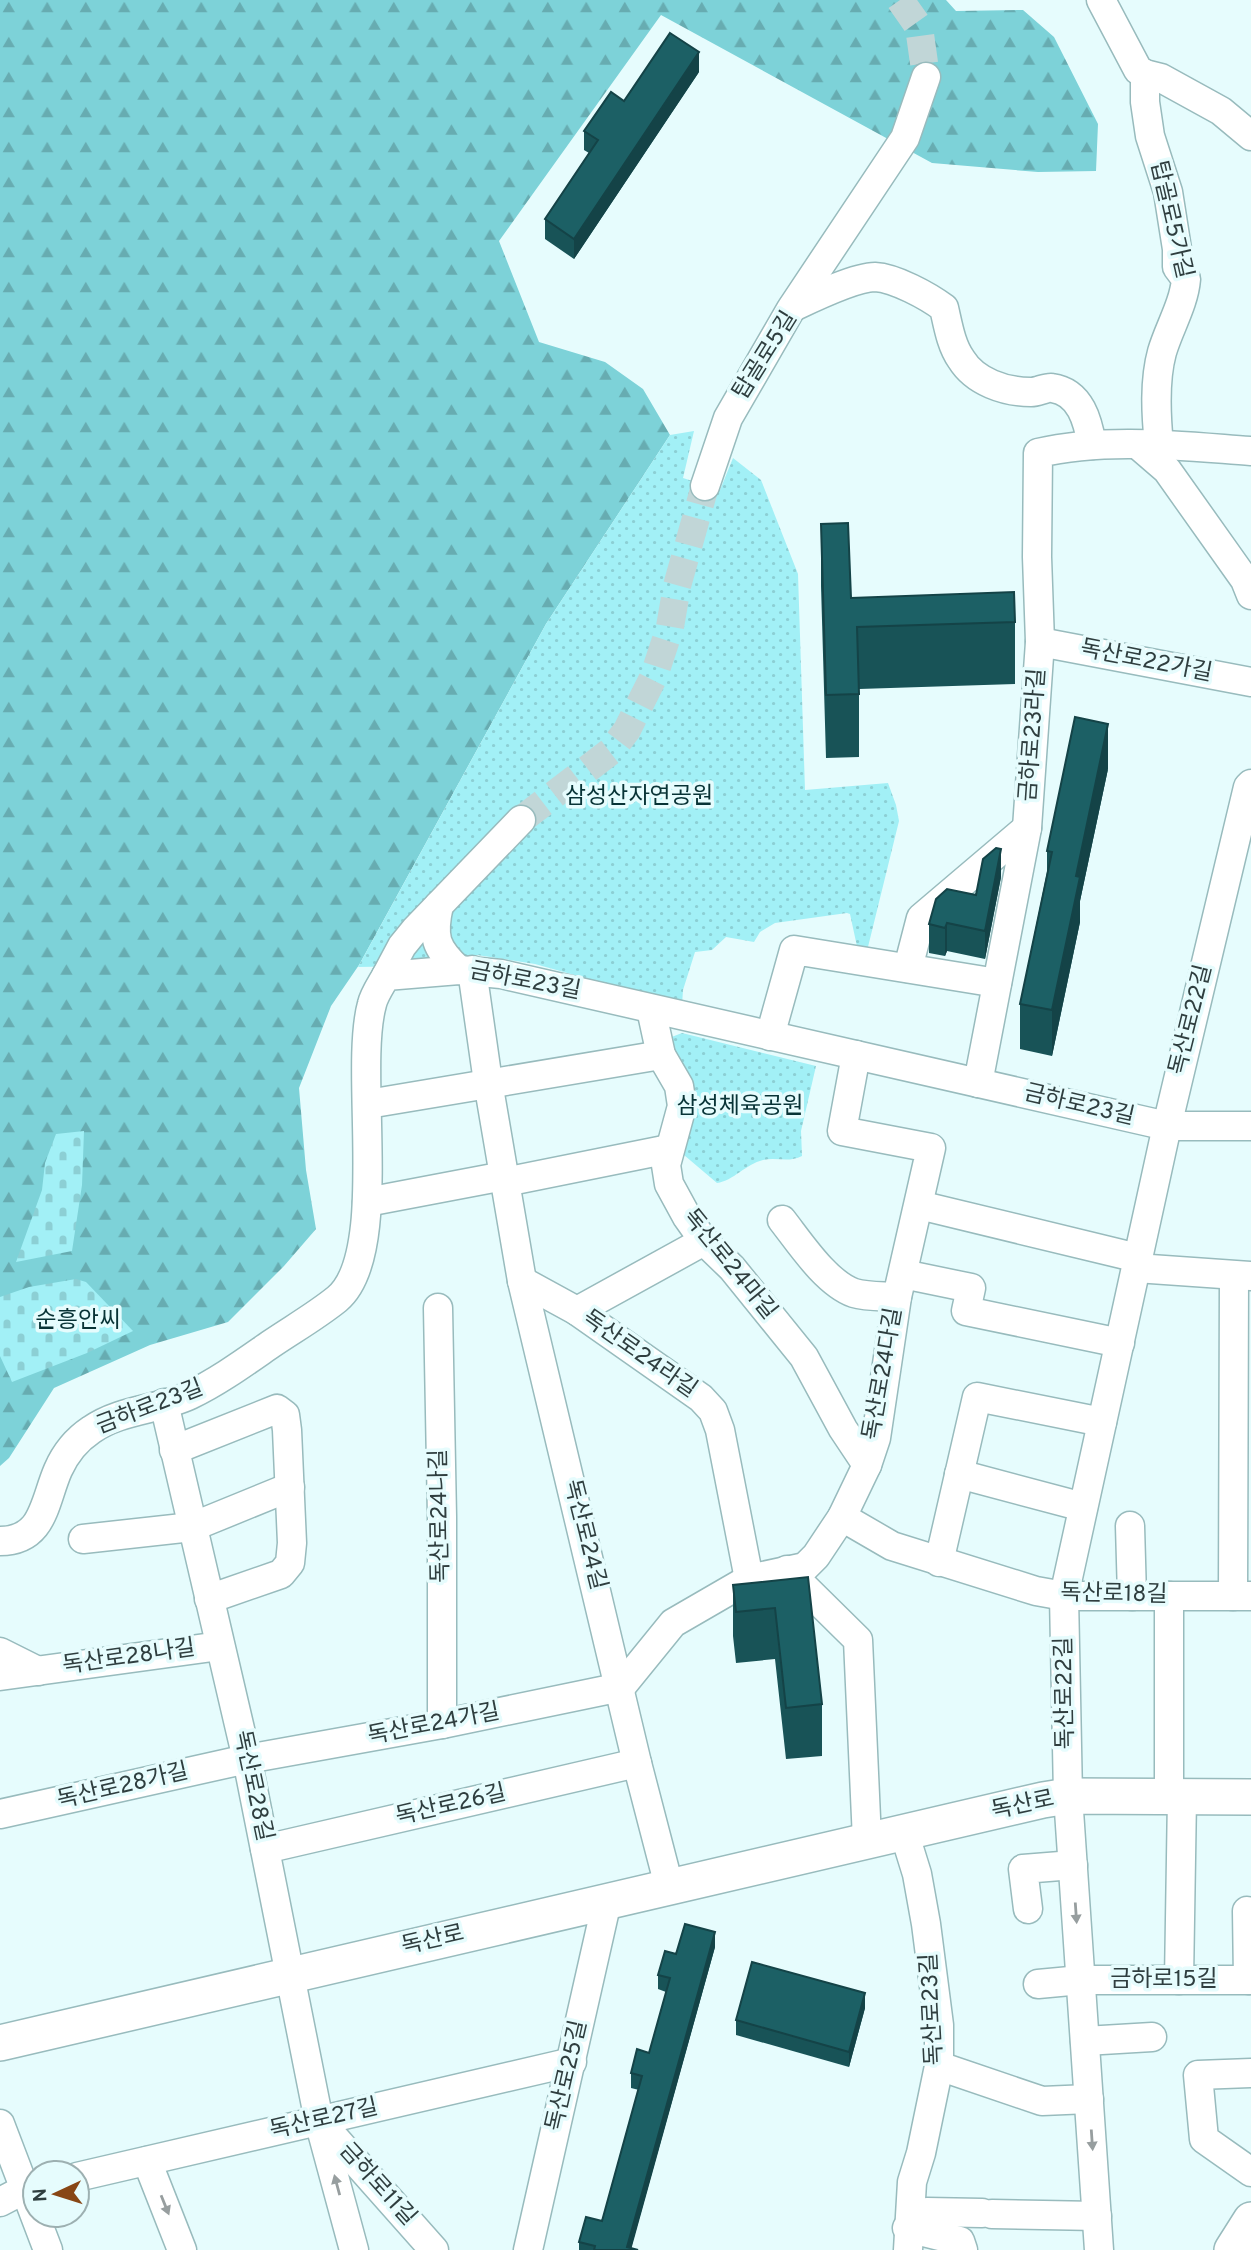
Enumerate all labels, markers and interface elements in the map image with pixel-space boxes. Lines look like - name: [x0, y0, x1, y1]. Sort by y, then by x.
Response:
- street label: 탑골로5가길: [1142, 158, 1198, 282]
- street label: 탑골로5길: [727, 306, 805, 406]
- street label: 독산로22가길: [1077, 635, 1215, 689]
- street label: 금하로23라길: [1015, 667, 1053, 803]
- park label: 삼성산자연공원: [565, 783, 713, 812]
- street label: 금하로23길: [467, 957, 583, 1007]
- street label: 독산로22길: [1164, 962, 1220, 1078]
- street label: 금하로23길: [1021, 1079, 1137, 1133]
- park label: 삼성체육공원: [677, 1093, 803, 1122]
- street label: 독산로24마길: [676, 1204, 782, 1326]
- street label: 독산로24라길: [576, 1305, 702, 1405]
- street label: 독산로24다길: [858, 1306, 910, 1442]
- park label: 순흥안씨: [36, 1307, 120, 1336]
- street label: 금하로23길: [92, 1374, 208, 1442]
- street label: 독산로24나길: [425, 1449, 457, 1583]
- street label: 독산로24길: [556, 1477, 612, 1593]
- street label: 독산로18길: [1060, 1580, 1168, 1610]
- street label: 독산로28나길: [61, 1634, 197, 1682]
- street label: 독산로22길: [1051, 1636, 1081, 1750]
- street label: 독산로24가길: [365, 1698, 503, 1752]
- street label: 독산로28길: [226, 1728, 278, 1844]
- street label: 독산로28가길: [54, 1758, 192, 1816]
- street label: 독산로26길: [393, 1779, 509, 1833]
- street label: 독산로: [989, 1785, 1057, 1827]
- one-way arrow: [1071, 1903, 1082, 1925]
- street label: 독산로: [399, 1920, 467, 1962]
- street label: 독산로23길: [916, 1952, 950, 2066]
- street label: 금하로15길: [1110, 1966, 1218, 1995]
- street label: 독산로25길: [541, 2018, 595, 2134]
- street label: 독산로27길: [267, 2093, 381, 2147]
- one-way arrow: [1087, 2130, 1098, 2152]
- street label: 금하로11길: [332, 2137, 422, 2233]
- north arrow: [21, 2159, 91, 2229]
- one-way arrow: [331, 2174, 342, 2196]
- text: N: [29, 2187, 53, 2203]
- one-way arrow: [159, 2195, 170, 2216]

